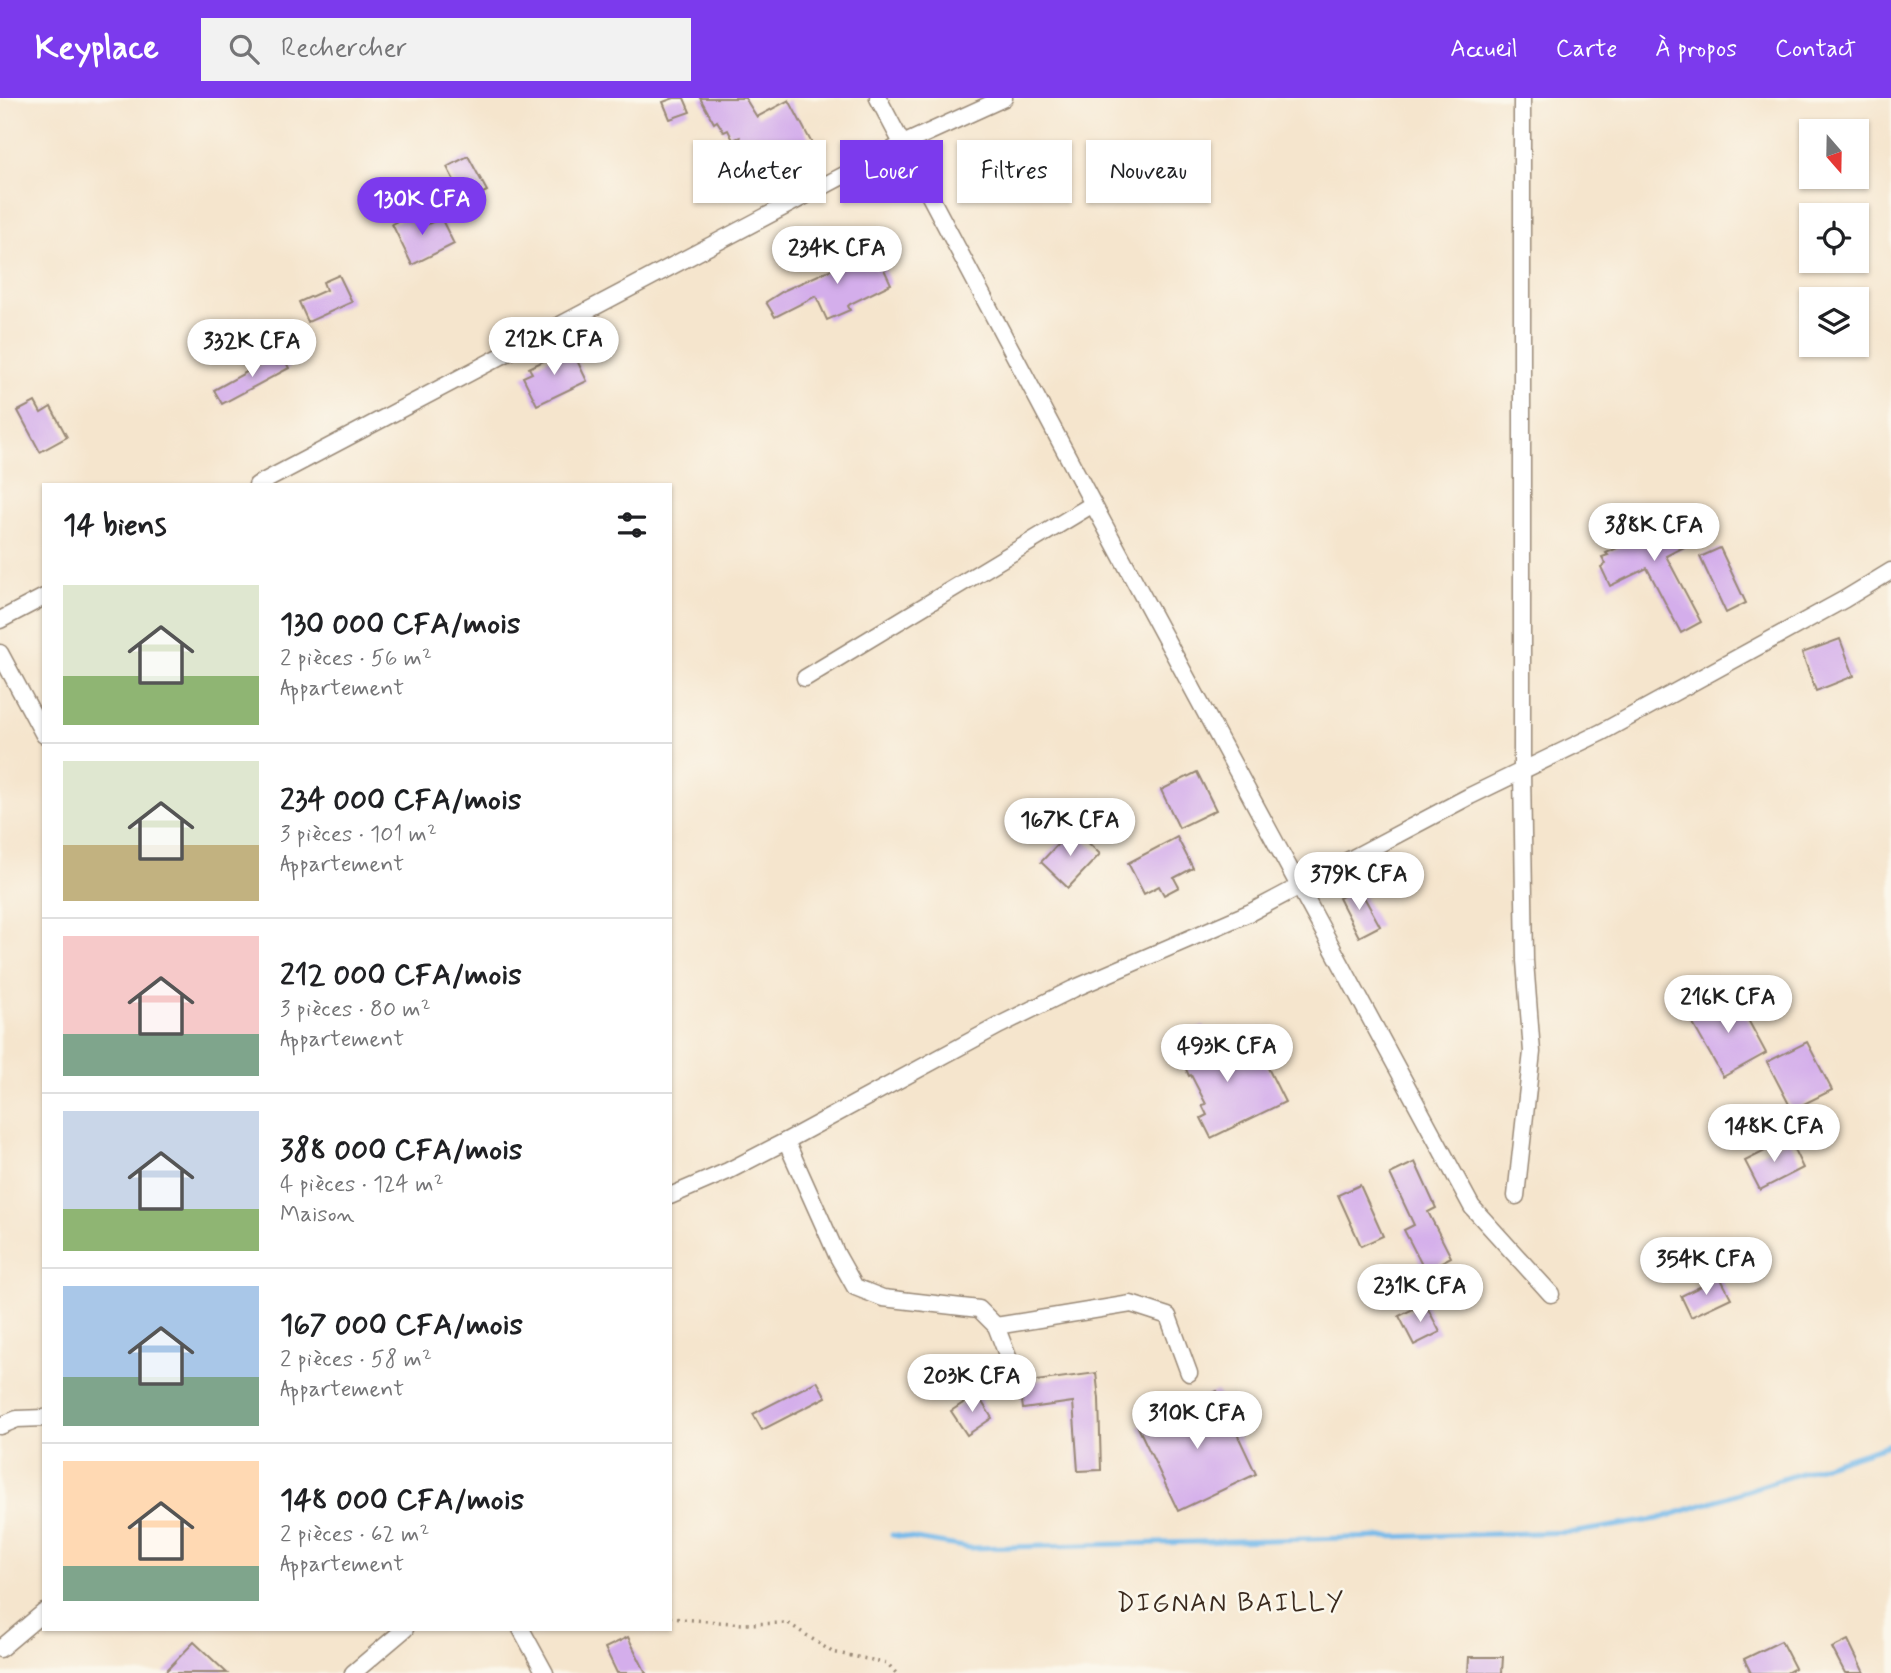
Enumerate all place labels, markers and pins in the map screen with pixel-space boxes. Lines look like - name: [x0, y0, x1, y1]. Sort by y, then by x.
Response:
- pin: 130K CFA: [350, 178, 494, 237]
- pin: 234K CFA: [765, 226, 909, 286]
- pin: 212K CFA: [482, 317, 626, 377]
- pin: 332K CFA: [180, 320, 324, 379]
- pin: 388K CFA: [1582, 504, 1726, 563]
- pin: 167K CFA: [998, 798, 1142, 858]
- pin: 379K CFA: [1287, 852, 1431, 912]
- pin: 216K CFA: [1656, 976, 1800, 1035]
- pin: 493K CFA: [1155, 1024, 1299, 1084]
- pin: 148K CFA: [1702, 1104, 1846, 1164]
- pin: 354K CFA: [1634, 1238, 1778, 1297]
- pin: 231K CFA: [1348, 1264, 1492, 1324]
- pin: 203K CFA: [900, 1354, 1044, 1414]
- pin: 310K CFA: [1125, 1392, 1269, 1451]

